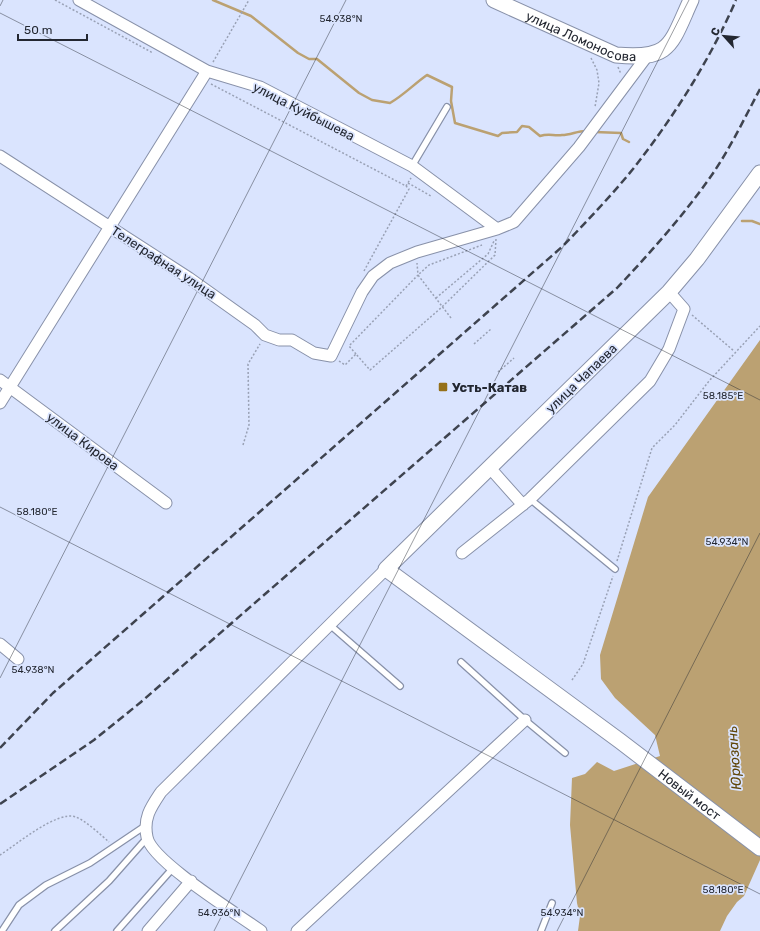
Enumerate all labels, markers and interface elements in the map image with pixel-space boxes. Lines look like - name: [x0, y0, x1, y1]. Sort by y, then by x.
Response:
- street label: улица Ломоносова: [523, 8, 636, 64]
- text: 54.938°N: [319, 13, 363, 25]
- scale bar: [18, 16, 87, 42]
- north arrow: [704, 16, 744, 56]
- text: 50 m: [24, 23, 52, 37]
- text: С: [708, 25, 723, 38]
- street label: улица Куйбышева: [250, 79, 357, 144]
- street label: Телеграфная улица: [108, 223, 219, 302]
- street label: улица Чапаева: [543, 341, 620, 416]
- place label: Усть-Катав: [452, 380, 527, 395]
- marker: Усть-Катав: [437, 381, 449, 393]
- text: 58.185°E: [703, 390, 743, 402]
- street label: улица Кирова: [44, 409, 122, 473]
- text: 58.180°E: [17, 506, 57, 518]
- text: 54.934°N: [706, 536, 748, 548]
- text: 54.938°N: [11, 664, 55, 676]
- water label: Юрюзань: [724, 725, 745, 791]
- street label: Новый мост: [655, 766, 724, 823]
- text: 58.180°E: [703, 884, 743, 896]
- text: 54.936°N: [198, 907, 240, 919]
- text: 54.934°N: [541, 907, 583, 919]

